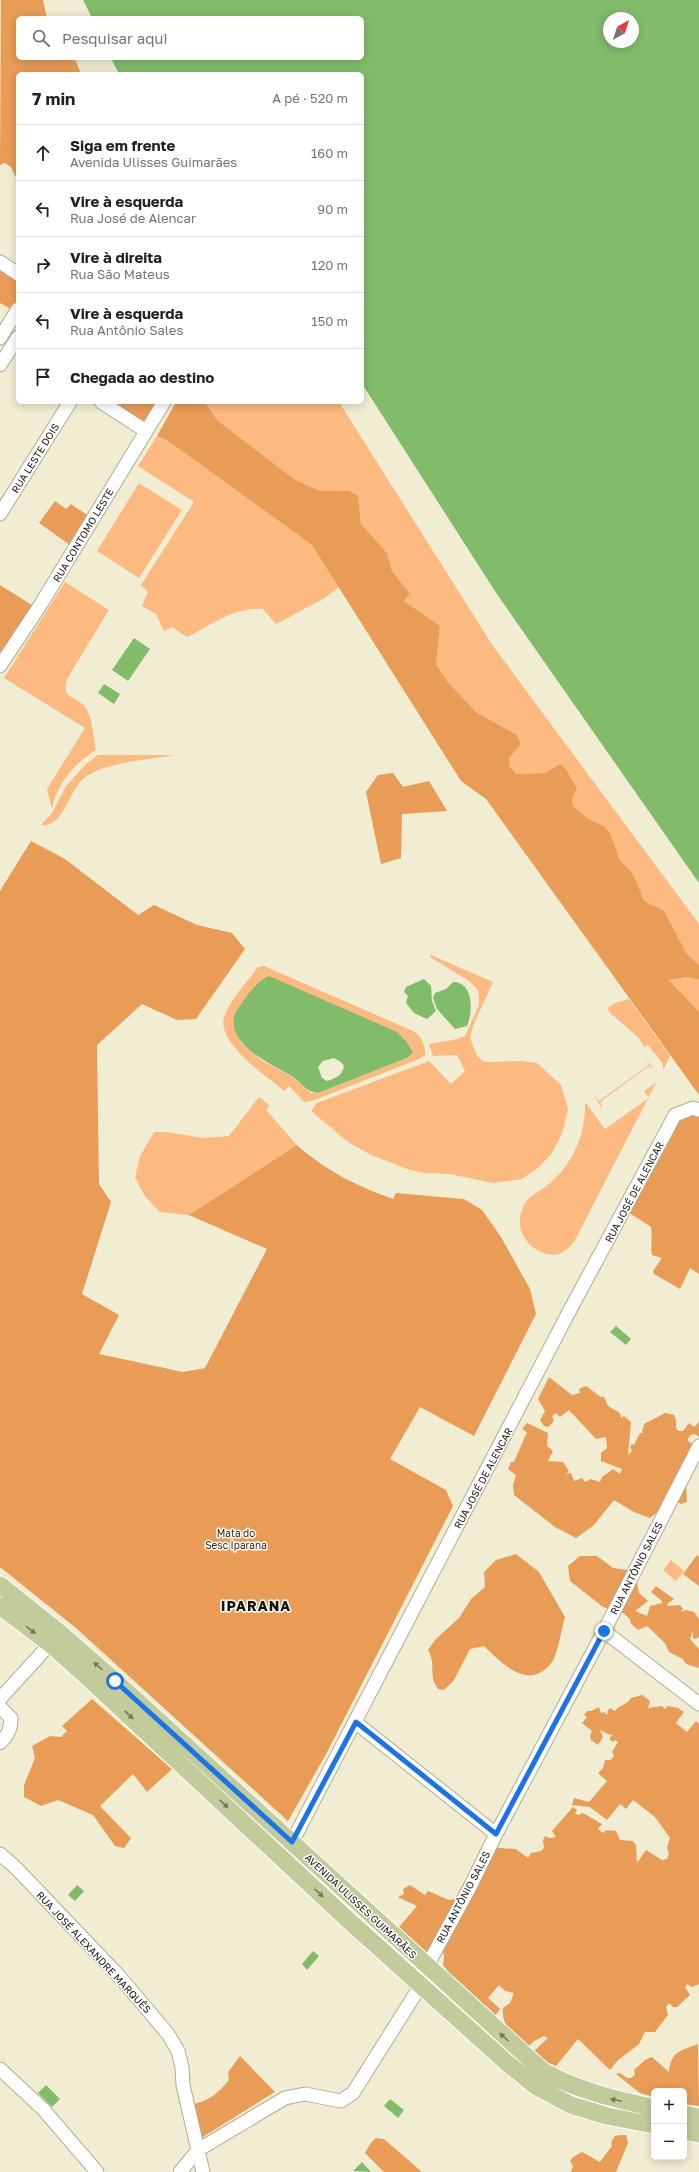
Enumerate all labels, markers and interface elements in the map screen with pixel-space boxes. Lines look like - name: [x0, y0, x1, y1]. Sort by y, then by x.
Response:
- north arrow: [603, 12, 639, 48]
- search box: [16, 16, 364, 60]
- icon: search: [30, 27, 52, 49]
- text: Pesquisar aqui: [62, 29, 167, 47]
- text: 7 min: [32, 88, 75, 109]
- text: A pé · 520 m: [272, 90, 348, 106]
- text: Siga em frente: [70, 136, 175, 154]
- icon: ahead: [32, 142, 54, 164]
- text: 160 m: [311, 145, 348, 161]
- text: Avenida Ulisses Guimarães: [70, 154, 237, 170]
- text: Vire à esquerda: [70, 192, 183, 210]
- icon: left: [32, 198, 54, 220]
- text: 90 m: [317, 201, 348, 217]
- text: Rua José de Alencar: [70, 210, 196, 226]
- text: Vire à direita: [70, 248, 162, 266]
- icon: right: [32, 254, 54, 276]
- text: 120 m: [311, 257, 348, 273]
- text: Rua São Mateus: [70, 266, 170, 282]
- text: Vire à esquerda: [70, 304, 183, 322]
- icon: left: [32, 310, 54, 332]
- text: 150 m: [311, 313, 348, 329]
- text: Rua Antônio Sales: [70, 322, 183, 338]
- icon: arrive: [32, 366, 54, 388]
- text: Chegada ao destino: [70, 368, 214, 386]
- street label: RUA LESTE DOIS: [9, 421, 61, 495]
- street label: RUA CONTOMO LESTE: [50, 486, 116, 584]
- street label: RUA JOSÉ DE ALENCAR: [602, 1139, 666, 1245]
- street label: RUA JOSÉ DE ALENCAR: [451, 1425, 515, 1531]
- street label: RUA ANTÔNIO SALES: [607, 1520, 665, 1616]
- park label: Mata do Sesc Iparana: [205, 1527, 267, 1551]
- district label: IPARANA: [221, 1597, 291, 1614]
- route end: [595, 1622, 613, 1640]
- one-way arrow: [26, 1626, 37, 1634]
- one-way arrow: [93, 1662, 104, 1671]
- route start: [106, 1672, 124, 1690]
- one-way arrow: [124, 1711, 134, 1720]
- one-way arrow: [219, 1799, 229, 1809]
- street label: RUA ANTÔNIO SALES: [434, 1849, 492, 1945]
- street label: AVENIDA ULISSES GUIMARÃES: [303, 1851, 419, 1961]
- one-way arrow: [314, 1888, 324, 1898]
- street label: RUA JOSÉ ALEXANDRE MARQUÊS: [34, 1889, 154, 2015]
- one-way arrow: [500, 2033, 509, 2042]
- map controls: [651, 2088, 687, 2160]
- button: +: [651, 2088, 687, 2124]
- one-way arrow: [610, 2096, 622, 2102]
- button: −: [651, 2124, 687, 2160]

